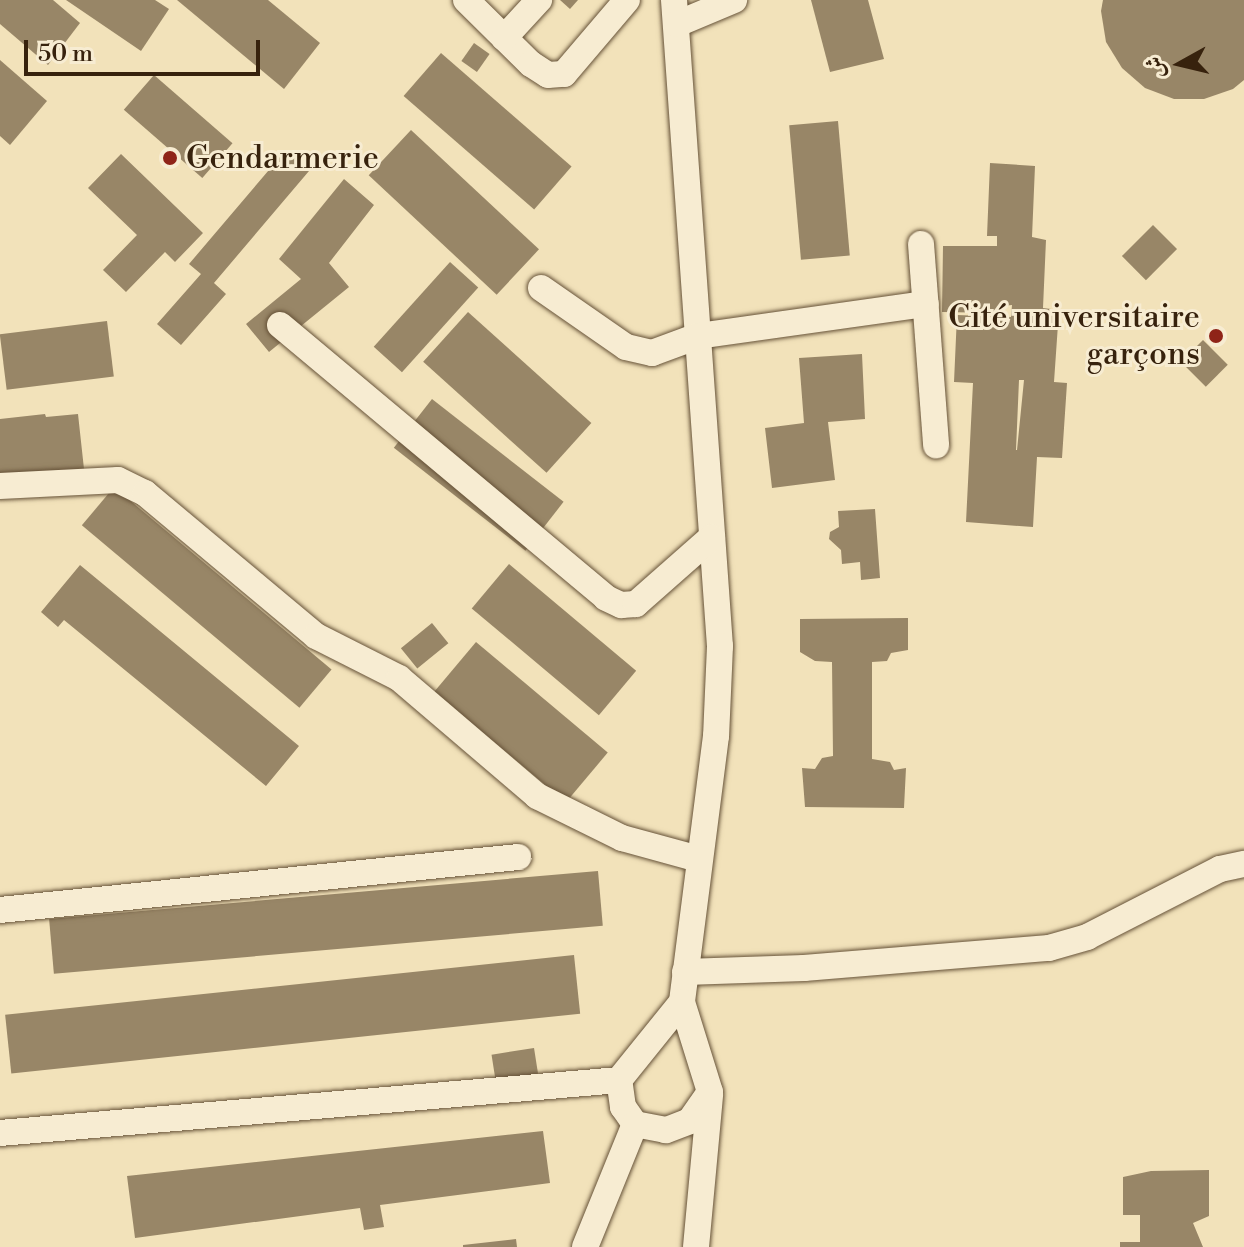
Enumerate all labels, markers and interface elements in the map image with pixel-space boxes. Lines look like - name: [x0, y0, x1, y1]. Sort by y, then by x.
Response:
- scale bar: [28, 24, 264, 74]
- north arrow: [1140, 24, 1220, 104]
- text: 50 m: [38, 39, 93, 69]
- text: ش: [1141, 55, 1171, 80]
- place label: Gendarmerie: [186, 139, 379, 177]
- marker: Gendarmerie: [161, 149, 179, 167]
- place label: Cité universitaire garçons: [948, 299, 1200, 374]
- marker: Cité universitaire garçons: [1207, 327, 1225, 345]

